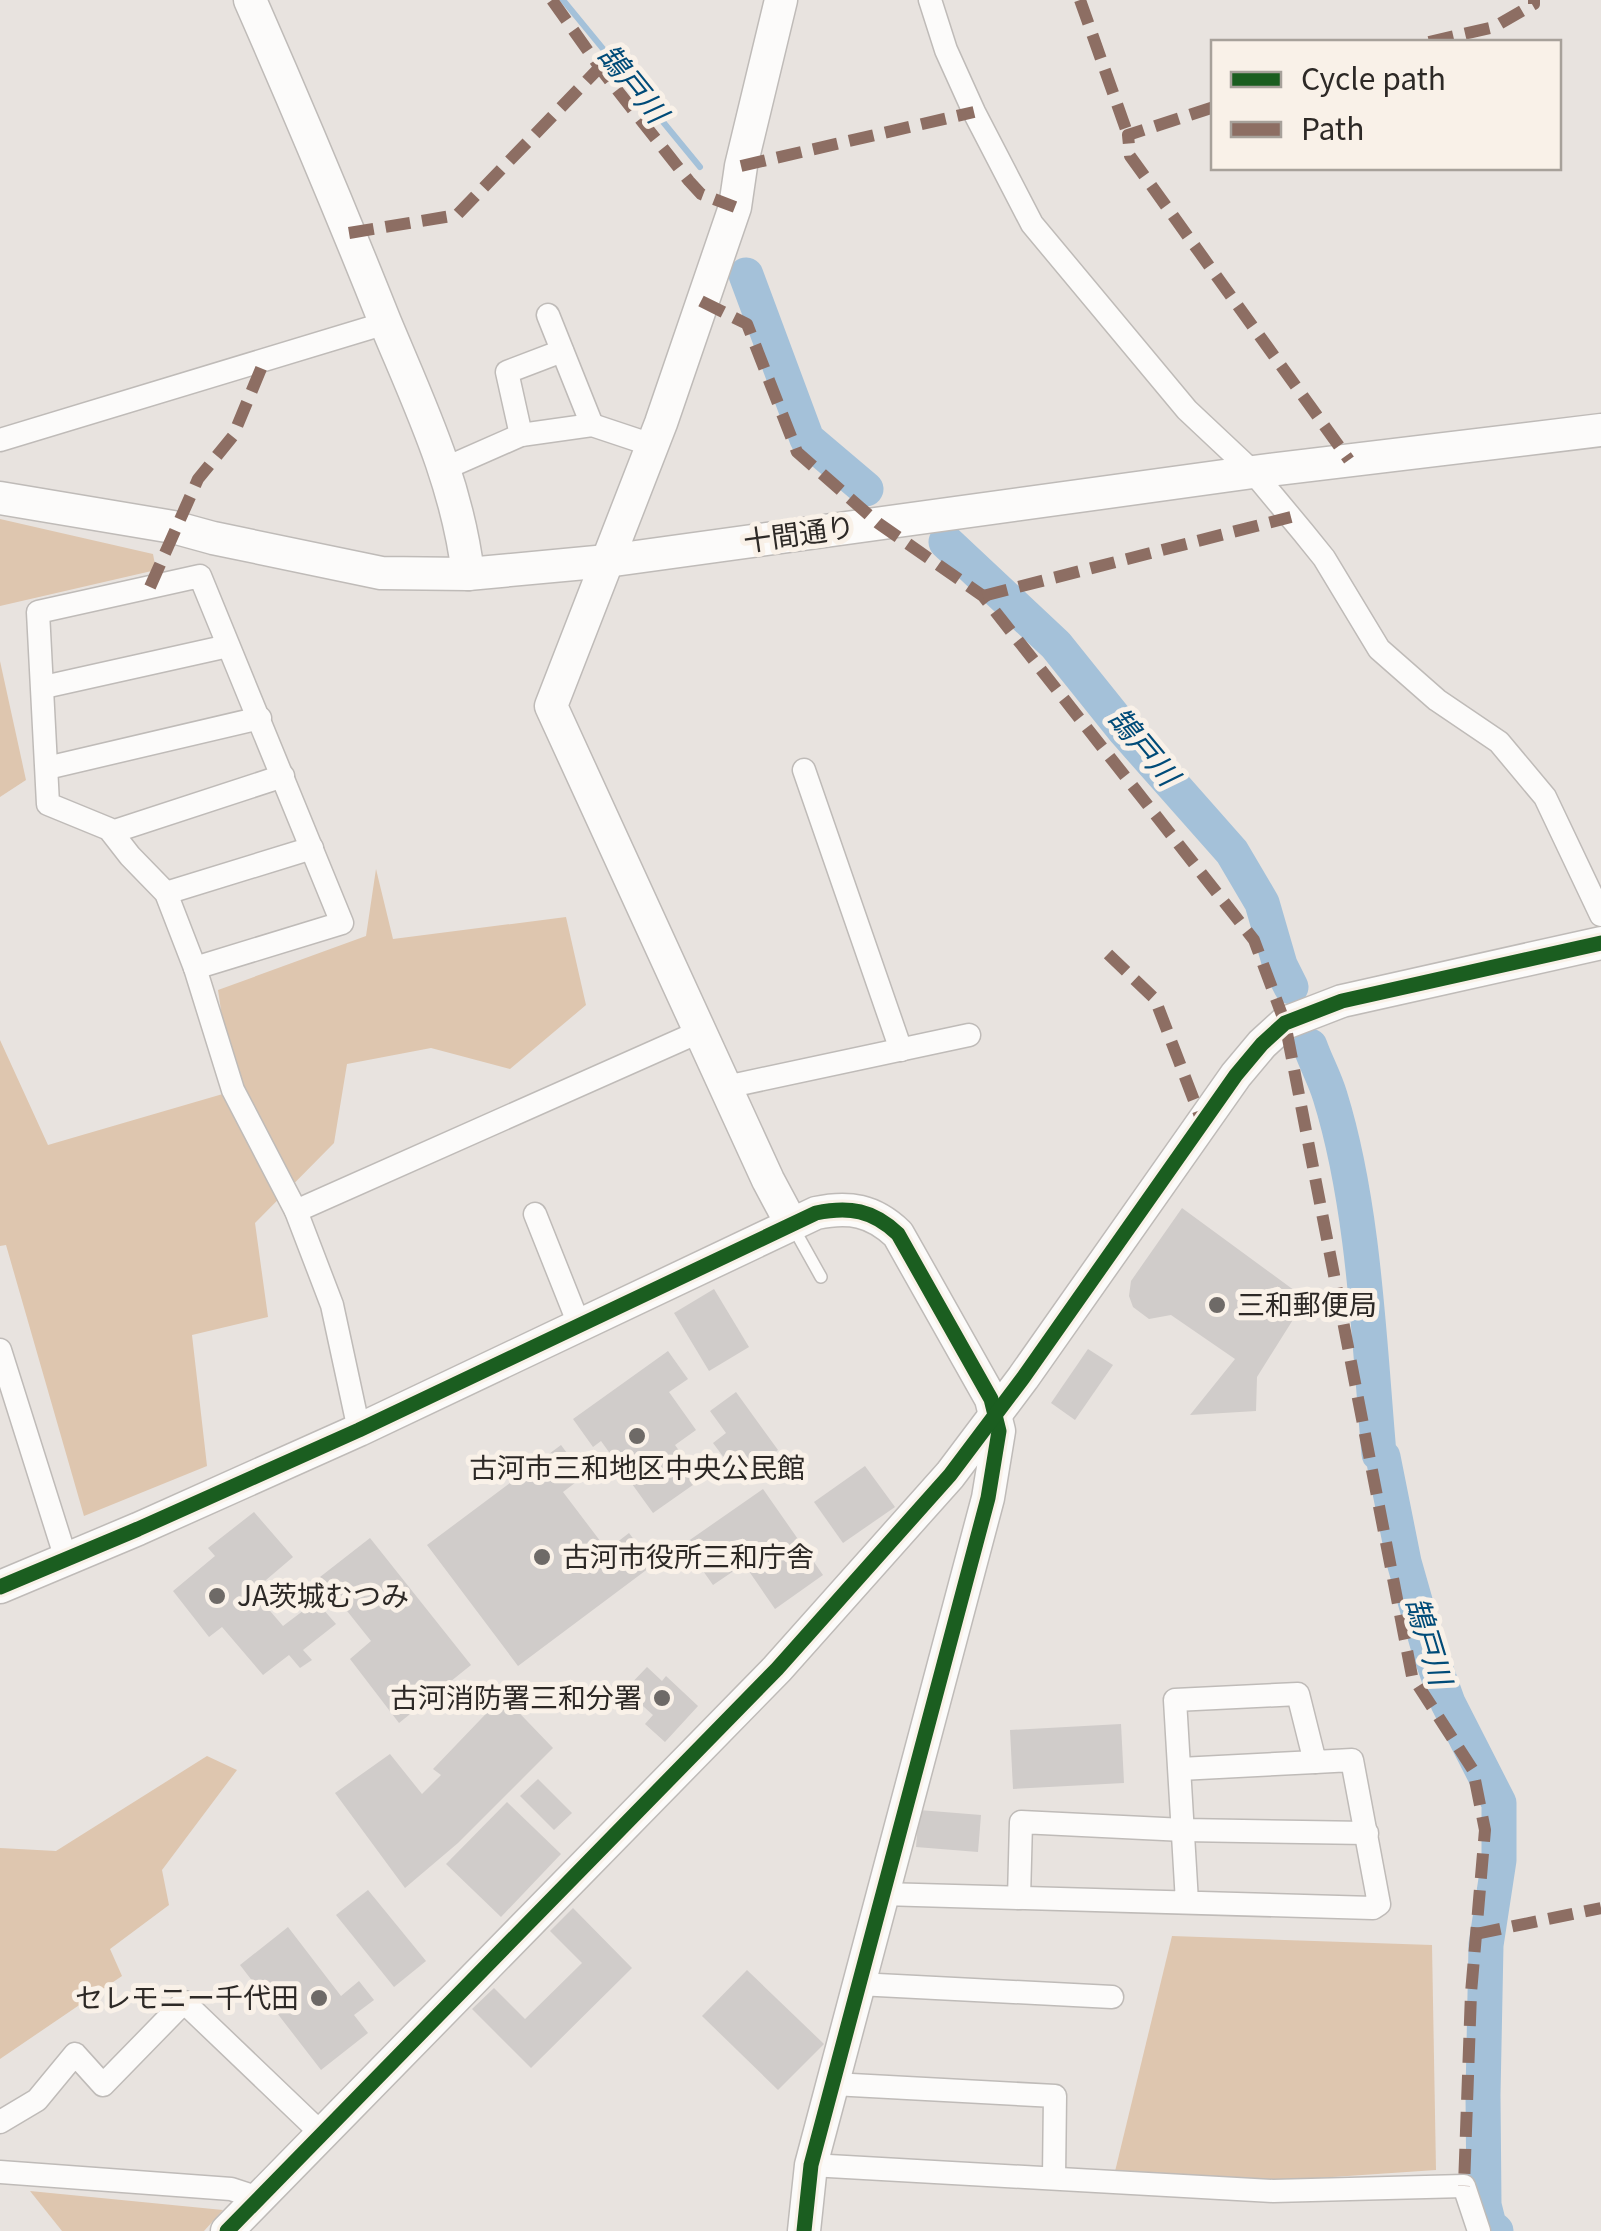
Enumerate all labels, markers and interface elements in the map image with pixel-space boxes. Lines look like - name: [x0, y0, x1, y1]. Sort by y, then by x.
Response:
- water label: 鵠戸川: [589, 33, 682, 133]
- legend: [1211, 40, 1561, 170]
- text: Cycle path: [1301, 55, 1446, 99]
- text: Path: [1301, 105, 1364, 149]
- street label: 十間通り: [740, 504, 857, 560]
- water label: 鵠戸川: [1100, 696, 1193, 796]
- place label: 三和郵便局: [1237, 1283, 1377, 1323]
- marker: 三和郵便局: [1206, 1294, 1228, 1316]
- marker: 古河市三和地区中央公民館: [626, 1425, 648, 1447]
- place label: 古河市三和地区中央公民館: [469, 1446, 805, 1486]
- place label: 古河市役所三和庁舎: [562, 1535, 814, 1575]
- marker: 古河市役所三和庁舎: [531, 1546, 553, 1568]
- place label: JA茨城むつみ: [237, 1574, 409, 1614]
- marker: JA茨城むつみ: [206, 1585, 228, 1607]
- water label: 鵠戸川: [1397, 1591, 1466, 1692]
- place label: 古河消防署三和分署: [390, 1676, 642, 1716]
- marker: 古河消防署三和分署: [651, 1687, 673, 1709]
- place label: セレモニー千代田: [75, 1976, 299, 2016]
- marker: セレモニー千代田: [308, 1987, 330, 2009]

